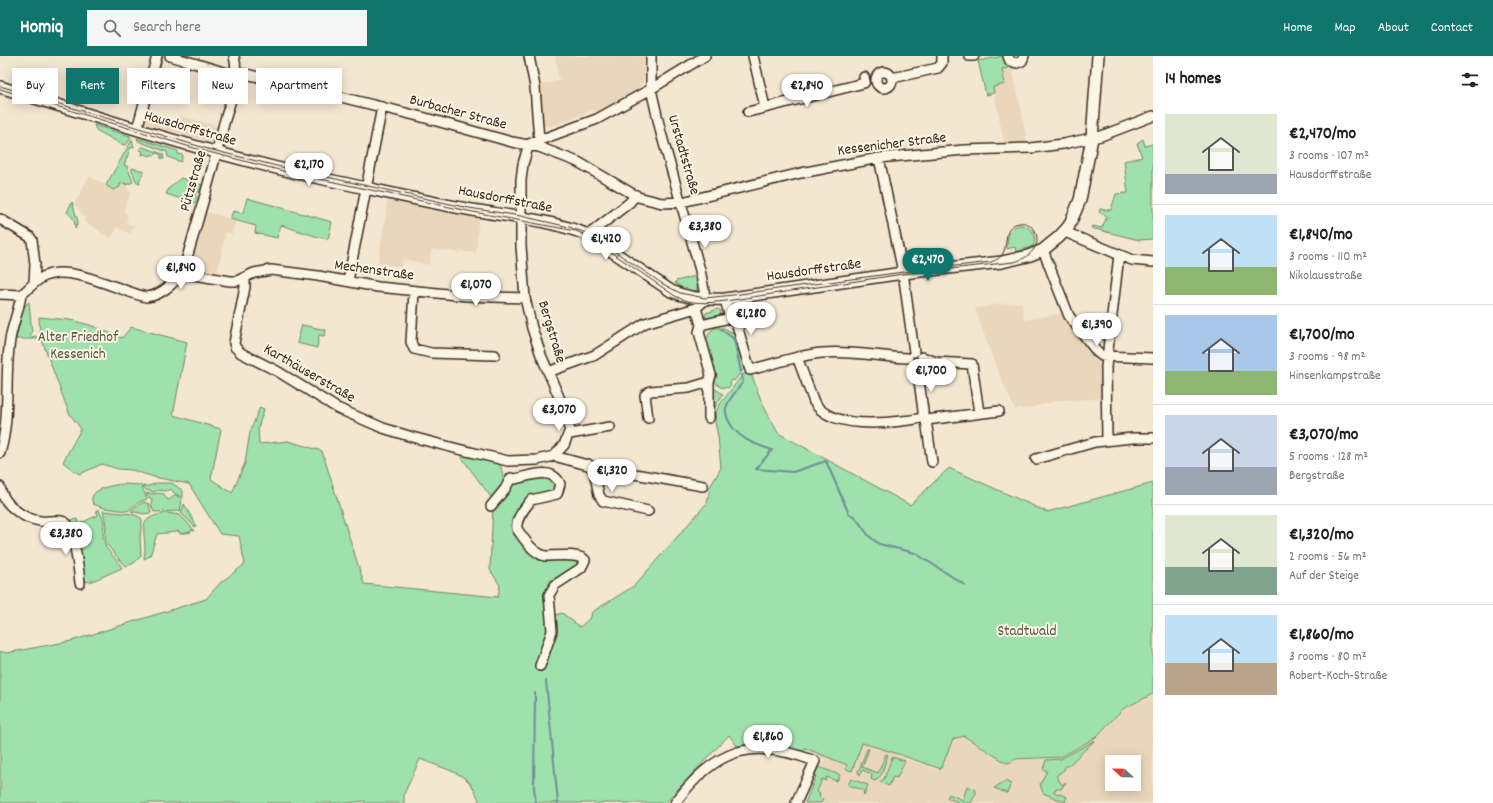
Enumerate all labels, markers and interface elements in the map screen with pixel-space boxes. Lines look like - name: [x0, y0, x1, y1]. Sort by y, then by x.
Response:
- search box: [87, 10, 367, 46]
- text: Homiq: [20, 15, 63, 42]
- icon: search: [101, 17, 123, 39]
- text: Search here: [133, 17, 201, 39]
- text: Home: [1283, 18, 1312, 38]
- text: Map: [1334, 18, 1356, 38]
- text: About: [1378, 18, 1409, 38]
- text: Contact: [1431, 18, 1473, 38]
- chip: Buy: [12, 68, 58, 104]
- chip: Rent: [66, 68, 119, 104]
- chip: Filters: [127, 68, 190, 104]
- chip: New: [198, 68, 248, 104]
- chip: Apartment: [256, 68, 342, 104]
- text: 14 homes: [1165, 68, 1221, 92]
- icon: filters: [1459, 69, 1481, 91]
- pin: €2,840: [774, 74, 840, 108]
- text: €2,840: [790, 77, 824, 96]
- street label: Burbacher Straße: [407, 89, 509, 137]
- street label: Hausdorffstraße: [141, 105, 239, 153]
- street label: Urstadtstraße: [661, 112, 705, 198]
- text: €2,470/mo: [1289, 123, 1356, 147]
- street label: Kessenicher Straße: [836, 127, 948, 163]
- icon: home: [1197, 130, 1245, 178]
- street label: Pützstraße: [175, 147, 213, 214]
- text: 3 rooms · 107 m²: [1289, 147, 1369, 166]
- pin: €2,170: [276, 153, 342, 187]
- text: €2,170: [294, 156, 324, 175]
- text: Hausdorffstraße: [1289, 166, 1371, 185]
- street label: Hausdorffstraße: [456, 180, 554, 220]
- pin: €3,380: [672, 215, 738, 249]
- text: €3,380: [688, 218, 722, 237]
- text: €1,840/mo: [1289, 224, 1353, 248]
- pin: €1,420: [573, 227, 639, 261]
- text: €1,420: [591, 230, 621, 249]
- icon: home: [1197, 231, 1245, 279]
- pin: €2,470: [895, 248, 961, 282]
- text: 3 rooms · 110 m²: [1289, 248, 1367, 267]
- text: €2,470: [912, 251, 944, 270]
- street label: Hausdorffstraße: [765, 253, 863, 289]
- street label: Mechenstraße: [333, 255, 416, 288]
- pin: €1,840: [148, 256, 214, 290]
- text: €1,840: [166, 259, 196, 278]
- text: Nikolausstraße: [1289, 267, 1362, 286]
- pin: €1,070: [443, 273, 509, 307]
- text: €1,070: [460, 276, 492, 295]
- street label: Bergstraße: [531, 298, 571, 366]
- pin: €1,280: [718, 302, 784, 336]
- text: €1,280: [736, 305, 766, 324]
- pin: €1,390: [1064, 313, 1130, 347]
- text: €1,390: [1081, 316, 1113, 335]
- text: €1,700/mo: [1289, 324, 1355, 348]
- park label: Alter Friedhof Kessenich: [38, 327, 119, 366]
- icon: home: [1197, 331, 1245, 379]
- street label: Karthäuserstraße: [259, 339, 359, 409]
- text: 3 rooms · 98 m²: [1289, 348, 1365, 367]
- pin: €1,700: [898, 359, 964, 393]
- text: €1,700: [915, 362, 947, 381]
- text: Hinsenkampstraße: [1289, 367, 1381, 386]
- pin: €3,070: [526, 398, 592, 432]
- text: €3,070: [542, 401, 576, 420]
- text: €3,070/mo: [1289, 424, 1358, 448]
- icon: home: [1197, 431, 1245, 479]
- text: 5 rooms · 128 m²: [1289, 448, 1368, 467]
- pin: €1,320: [579, 459, 645, 493]
- text: €1,320: [596, 462, 628, 481]
- text: Bergstraße: [1289, 467, 1344, 486]
- pin: €3,380: [33, 522, 99, 556]
- text: €1,320/mo: [1289, 524, 1354, 548]
- text: €3,380: [49, 525, 83, 544]
- icon: home: [1197, 531, 1245, 579]
- text: 2 rooms · 56 m²: [1289, 548, 1366, 567]
- text: Auf der Steige: [1289, 567, 1359, 586]
- park label: Stadtwald: [997, 621, 1057, 643]
- text: €1,860/mo: [1289, 624, 1354, 648]
- icon: home: [1197, 631, 1245, 679]
- text: 3 rooms · 80 m²: [1289, 648, 1366, 667]
- text: Robert-Koch-Straße: [1289, 667, 1387, 686]
- pin: €1,860: [735, 725, 801, 759]
- text: €1,860: [752, 728, 784, 747]
- north arrow: [1105, 755, 1141, 791]
- map controls: [1105, 755, 1141, 791]

